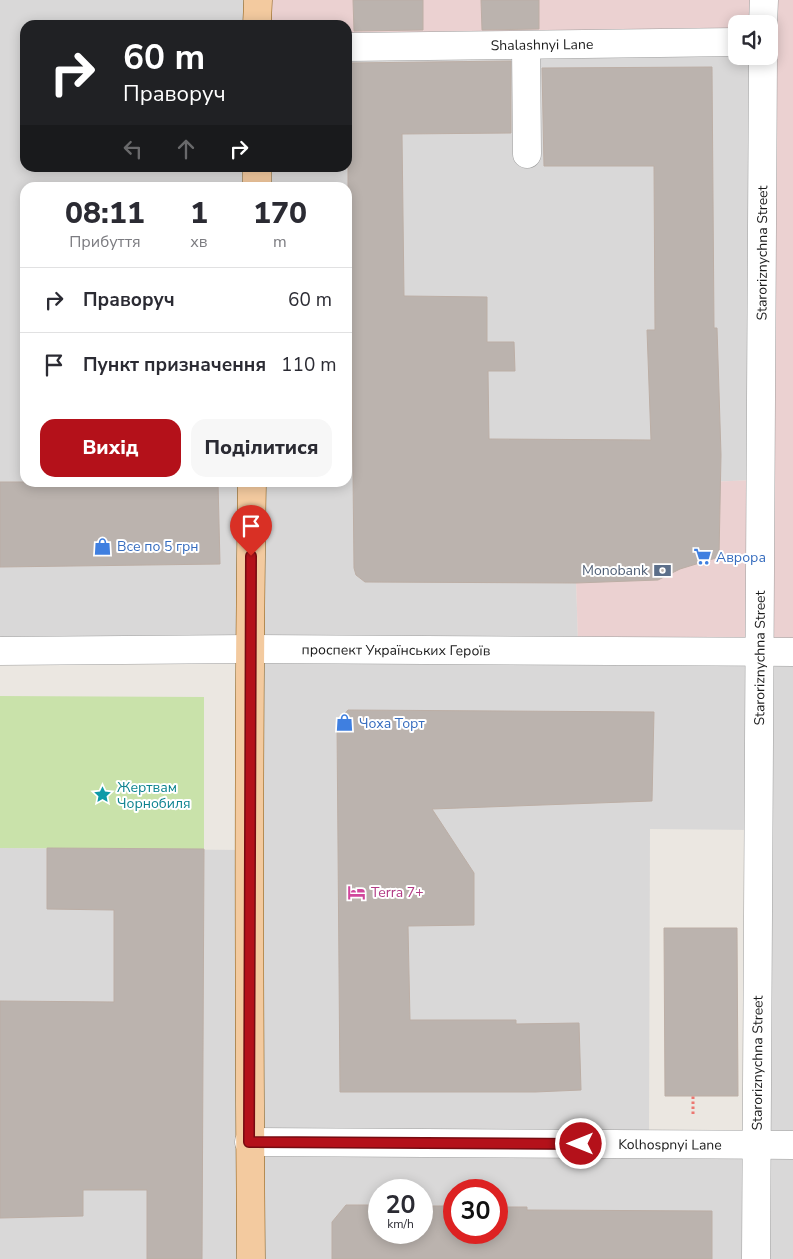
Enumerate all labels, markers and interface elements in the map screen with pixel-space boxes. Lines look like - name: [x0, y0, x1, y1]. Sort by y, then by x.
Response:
- map controls: [728, 15, 778, 65]
- button: sound: [728, 15, 778, 65]
- text: 60 m: [123, 34, 205, 81]
- street label: Shalashnyi Lane: [491, 35, 593, 55]
- icon: right: [40, 40, 105, 105]
- text: Праворуч: [123, 79, 226, 109]
- icon: left: [119, 135, 147, 163]
- icon: ahead: [172, 135, 200, 163]
- icon: right: [225, 135, 253, 163]
- street label: Staroriznychna Street: [752, 185, 772, 321]
- text: 08:11: [65, 193, 145, 234]
- text: 1: [190, 193, 208, 234]
- text: 170: [253, 193, 307, 234]
- text: Прибуття: [69, 231, 141, 253]
- text: хв: [190, 231, 208, 253]
- text: m: [273, 231, 287, 253]
- icon: right: [40, 286, 68, 314]
- text: Праворуч: [83, 287, 175, 313]
- text: 60 m: [288, 287, 332, 313]
- icon: arrive: [40, 351, 68, 379]
- text: Пункт призначення: [83, 352, 266, 378]
- text: 110 m: [281, 352, 336, 378]
- button: Вихід: [40, 419, 181, 477]
- button: Поділитися: [191, 419, 332, 477]
- pin: [230, 505, 272, 556]
- icon: arrive: [237, 512, 265, 540]
- shop icon: Все по 5 грн: [93, 536, 113, 556]
- place label: Все по 5 грн: [117, 537, 199, 556]
- supermarket icon: Аврора: [692, 547, 712, 567]
- place label: Аврора: [716, 548, 766, 567]
- bank icon: Monobank: [652, 560, 672, 580]
- place label: Monobank: [582, 561, 649, 580]
- street label: Staroriznychna Street: [750, 590, 770, 726]
- street label: проспект Українських Героїв: [302, 640, 491, 660]
- shop icon: Чоха Торт: [335, 713, 355, 733]
- place label: Чоха Торт: [359, 714, 425, 733]
- place label: Жертвам Чорнобиля: [117, 778, 191, 813]
- place icon: Жертвам Чорнобиля: [93, 785, 113, 805]
- hotel icon: Terra 7+: [347, 882, 367, 902]
- place label: Terra 7+: [371, 883, 424, 902]
- street label: Staroriznychna Street: [748, 995, 768, 1131]
- position arrow: [554, 1117, 606, 1169]
- street label: Kolhospnyi Lane: [618, 1135, 722, 1155]
- speed limit sign: 30: [443, 1179, 508, 1244]
- text: 20: [385, 1188, 416, 1222]
- text: km/h: [387, 1216, 414, 1232]

